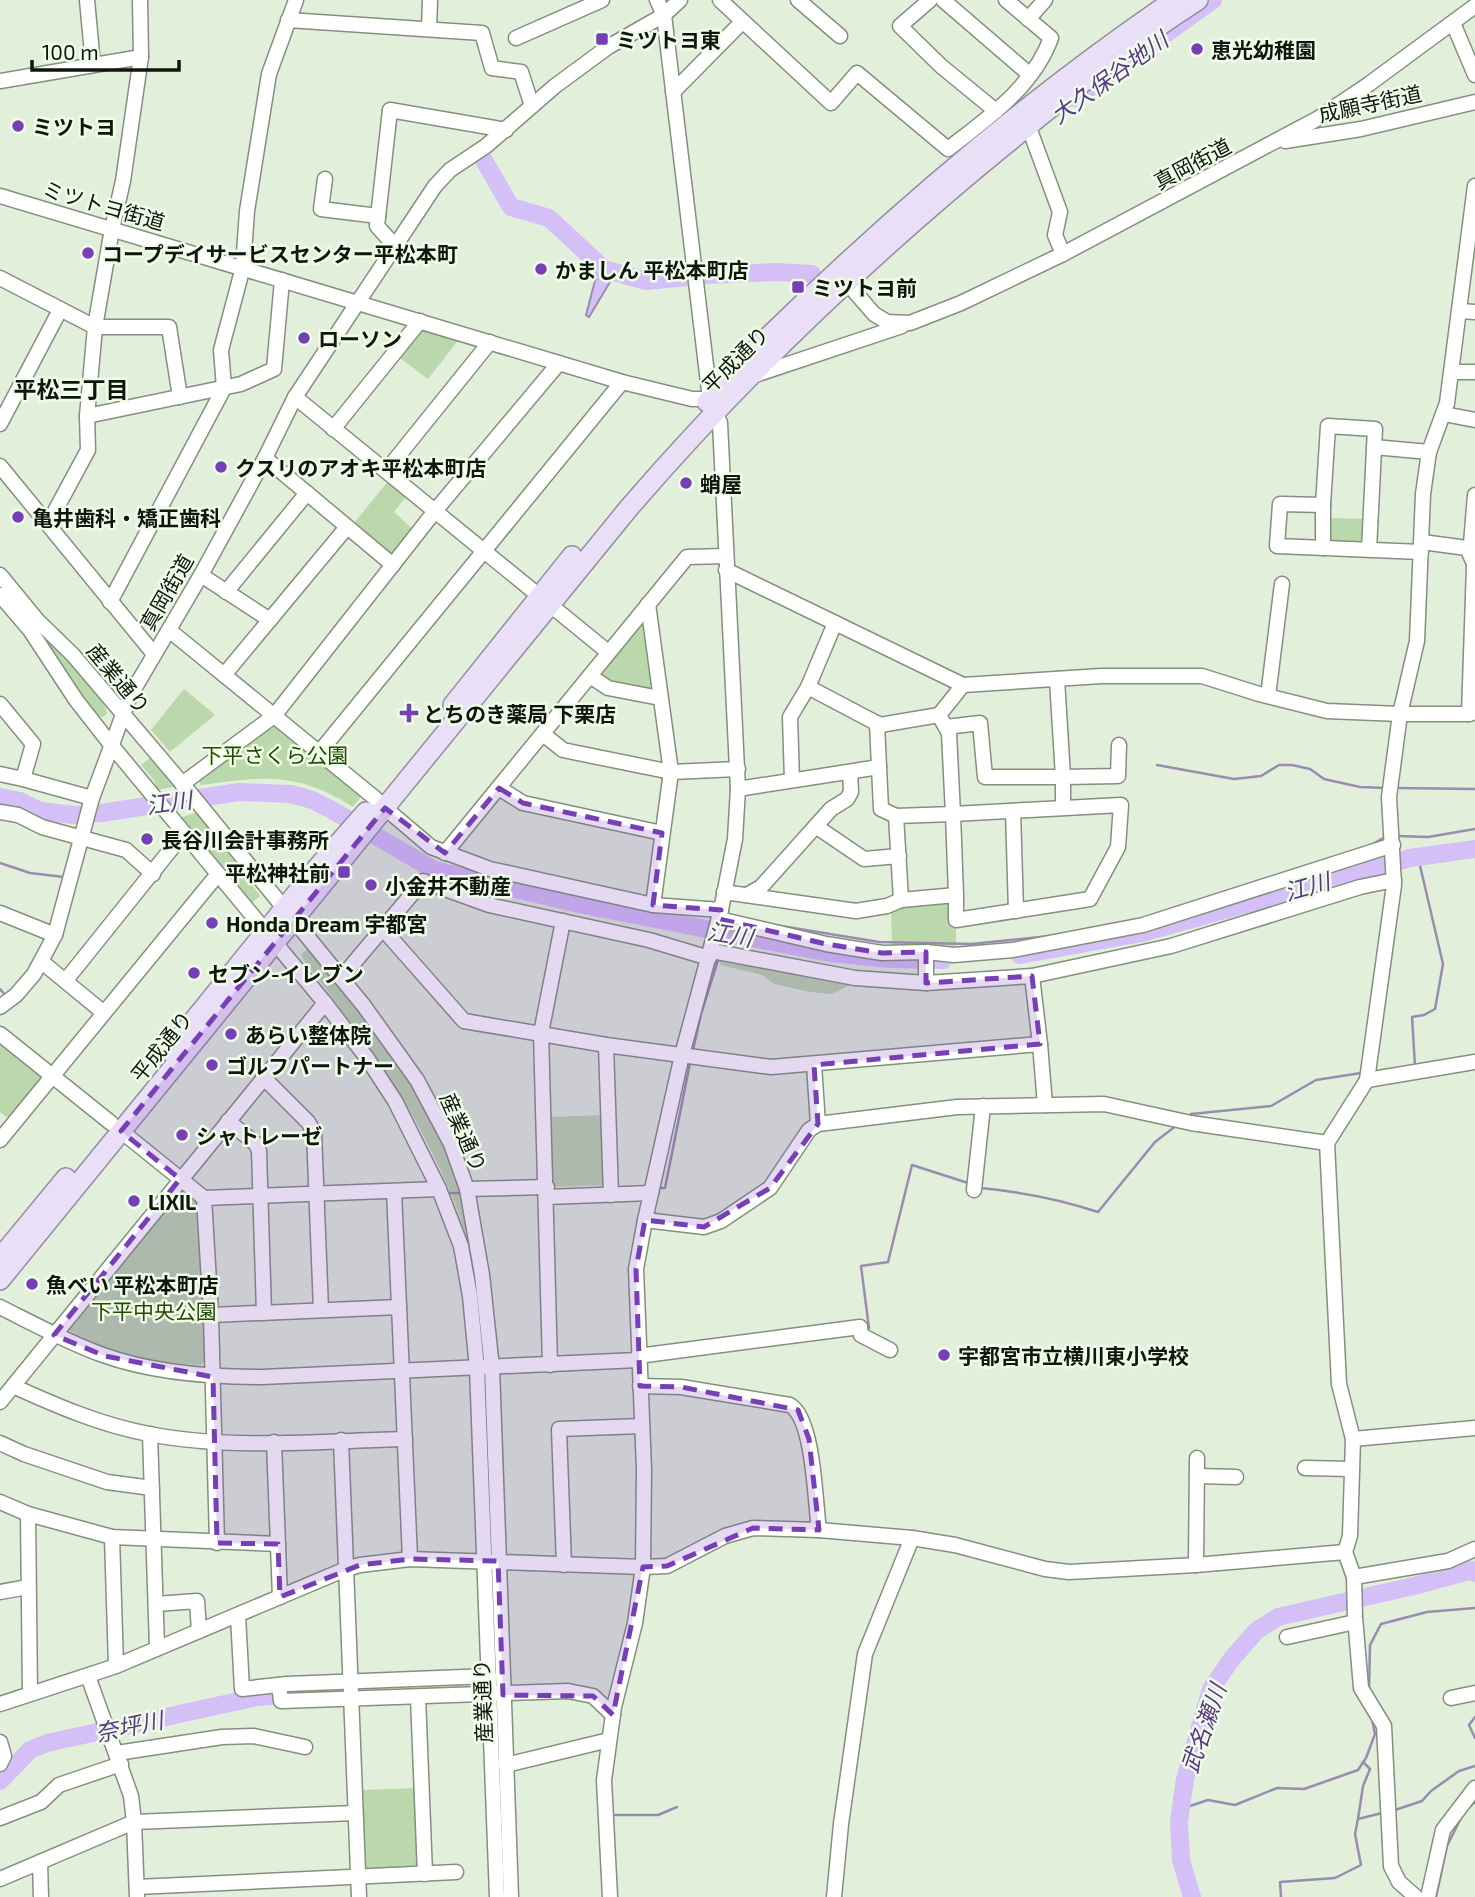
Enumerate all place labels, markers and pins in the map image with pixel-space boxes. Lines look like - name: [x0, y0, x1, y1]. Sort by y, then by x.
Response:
- place label: ミツトヨ東: [616, 27, 721, 52]
- marker: ミツトヨ東: [594, 31, 610, 47]
- place label: 恵光幼稚園: [1211, 37, 1316, 62]
- marker: 恵光幼稚園: [1189, 41, 1205, 57]
- place label: ミツトヨ: [32, 114, 116, 139]
- marker: ミツトヨ: [10, 118, 26, 134]
- place label: コープデイサービスセンター平松本町: [102, 241, 458, 266]
- marker: コープデイサービスセンター平松本町: [80, 245, 96, 261]
- place label: かましん 平松本町店: [555, 257, 749, 282]
- marker: かましん 平松本町店: [533, 261, 549, 277]
- place label: ミツトヨ前: [812, 275, 917, 300]
- marker: ミツトヨ前: [790, 279, 806, 295]
- place label: ローソン: [318, 326, 402, 351]
- marker: ローソン: [296, 330, 312, 346]
- place label: クスリのアオキ平松本町店: [235, 455, 486, 480]
- marker: クスリのアオキ平松本町店: [213, 459, 229, 475]
- place label: 蛸屋: [700, 471, 742, 496]
- marker: 蛸屋: [678, 475, 694, 491]
- place label: 亀井歯科・矯正歯科: [32, 505, 221, 530]
- marker: 亀井歯科・矯正歯科: [10, 509, 26, 525]
- place label: とちのき薬局 下栗店: [423, 701, 616, 726]
- marker: とちのき薬局 下栗店: [401, 705, 417, 721]
- place label: 長谷川会計事務所: [161, 827, 329, 852]
- marker: 長谷川会計事務所: [139, 831, 155, 847]
- place label: 平松神社前: [225, 860, 330, 885]
- marker: 平松神社前: [336, 864, 352, 880]
- place label: 小金井不動産: [385, 873, 511, 898]
- marker: 小金井不動産: [363, 877, 379, 893]
- place label: Honda Dream 宇都宮: [226, 911, 428, 936]
- marker: Honda Dream 宇都宮: [204, 915, 220, 931]
- place label: セブン-イレブン: [208, 961, 364, 986]
- marker: セブン-イレブン: [186, 965, 202, 981]
- place label: あらい整体院: [245, 1022, 371, 1047]
- marker: あらい整体院: [223, 1026, 239, 1042]
- place label: ゴルフパートナー: [226, 1053, 394, 1078]
- marker: ゴルフパートナー: [204, 1057, 220, 1073]
- place label: シャトレーゼ: [196, 1123, 322, 1148]
- marker: シャトレーゼ: [174, 1127, 190, 1143]
- place label: LIXIL: [148, 1189, 196, 1214]
- marker: LIXIL: [126, 1193, 142, 1209]
- place label: 魚べい 平松本町店: [46, 1272, 219, 1297]
- marker: 魚べい 平松本町店: [24, 1276, 40, 1292]
- place label: 宇都宮市立横川東小学校: [958, 1343, 1189, 1368]
- marker: 宇都宮市立横川東小学校: [936, 1347, 952, 1363]

